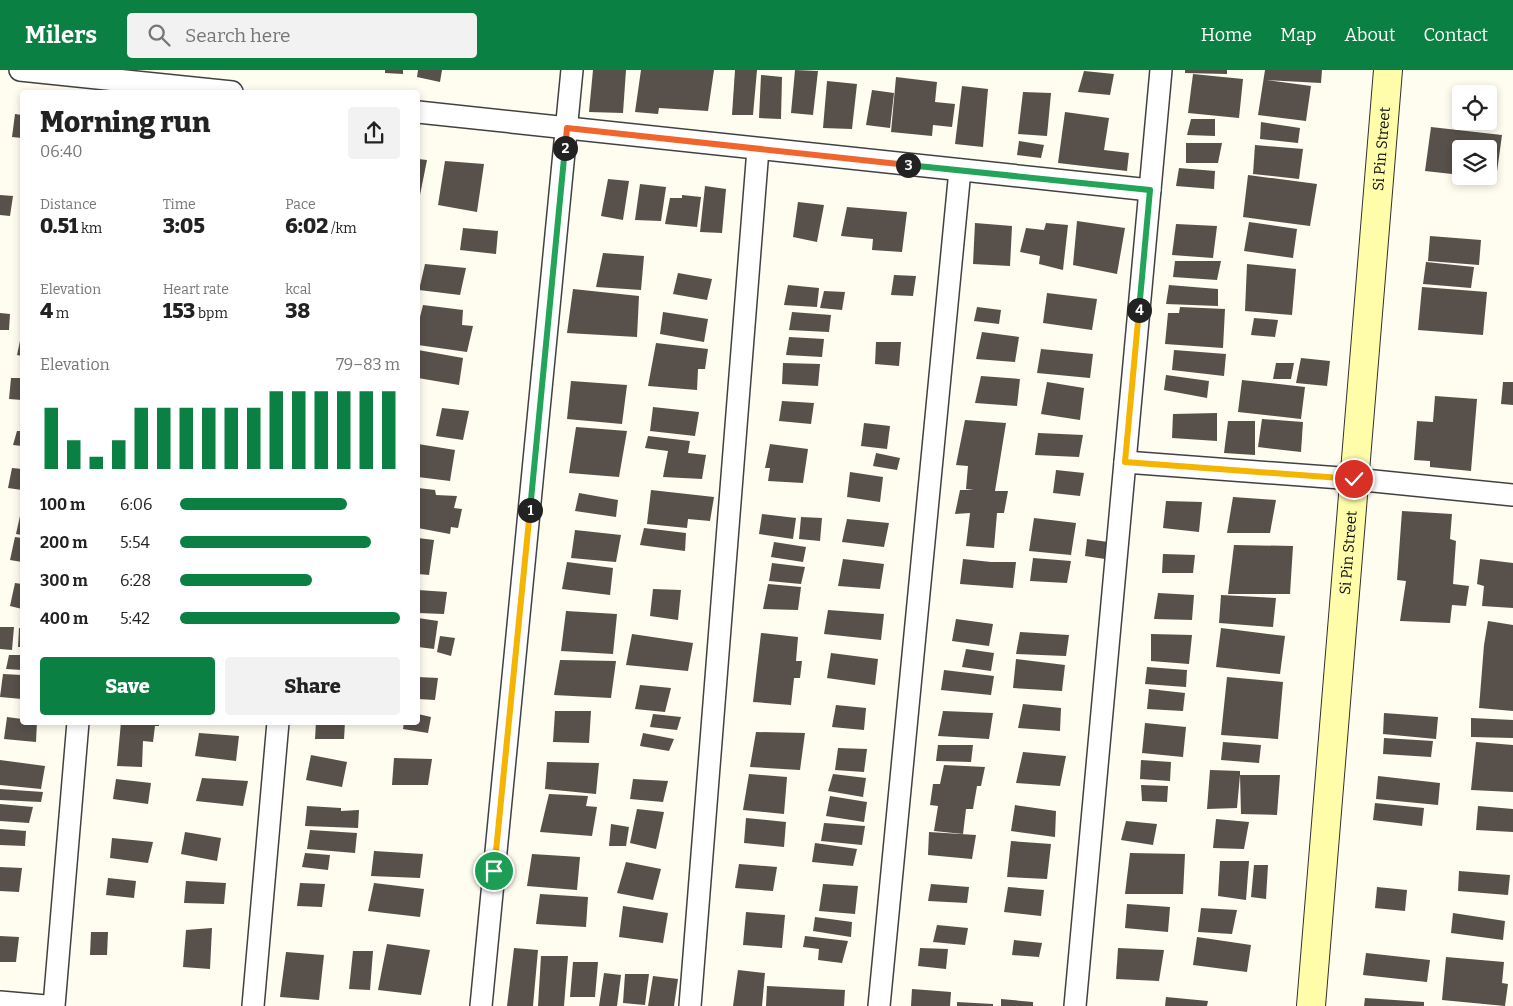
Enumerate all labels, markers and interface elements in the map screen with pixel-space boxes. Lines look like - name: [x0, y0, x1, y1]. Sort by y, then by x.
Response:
- search box: [127, 13, 477, 58]
- text: Milers: [25, 21, 97, 49]
- icon: search: [145, 21, 173, 49]
- text: Search here: [185, 24, 291, 47]
- text: Home: [1201, 24, 1252, 46]
- text: Map: [1280, 24, 1316, 46]
- text: About: [1344, 24, 1395, 46]
- text: Contact: [1423, 24, 1488, 46]
- map controls: [1452, 85, 1497, 185]
- button: locate: [1452, 85, 1497, 130]
- text: Morning run: [40, 106, 210, 139]
- street label: Si Pin Street: [1369, 106, 1394, 192]
- button: share: [348, 107, 400, 159]
- pin: 2: [552, 136, 578, 160]
- text: 2: [562, 140, 569, 157]
- button: layers: [1452, 140, 1497, 185]
- text: 06:40: [40, 142, 83, 161]
- pin: 3: [896, 152, 920, 178]
- text: 3: [904, 157, 913, 174]
- text: Distance: [40, 196, 97, 213]
- text: Time: [163, 196, 196, 213]
- text: Pace: [285, 196, 316, 213]
- text: 0.51: [40, 213, 78, 239]
- text: 3:05: [163, 213, 205, 239]
- text: 6:02: [285, 213, 328, 239]
- text: km: [78, 220, 102, 237]
- text: /km: [328, 220, 357, 237]
- text: Elevation: [40, 281, 101, 298]
- text: Heart rate: [163, 281, 229, 298]
- text: kcal: [285, 281, 311, 298]
- text: 4: [40, 298, 53, 324]
- text: 153: [163, 298, 195, 324]
- text: 38: [285, 298, 310, 324]
- pin: 4: [1126, 298, 1152, 322]
- text: 4: [1135, 302, 1144, 319]
- text: m: [53, 305, 69, 322]
- text: bpm: [195, 305, 228, 322]
- text: Elevation: [40, 355, 110, 374]
- text: 79–83 m: [336, 355, 400, 374]
- pin: [1333, 458, 1375, 500]
- icon: check: [1340, 465, 1368, 493]
- text: 100 m: [40, 495, 85, 514]
- text: 6:06: [120, 495, 152, 514]
- pin: 1: [518, 498, 542, 522]
- text: 1: [527, 502, 534, 519]
- street label: Si Pin Street: [1336, 509, 1361, 595]
- text: 200 m: [40, 533, 87, 552]
- text: 5:54: [120, 533, 150, 552]
- text: 300 m: [40, 571, 88, 590]
- text: 6:28: [120, 571, 151, 590]
- text: 400 m: [40, 609, 88, 628]
- text: 5:42: [120, 609, 150, 628]
- button: Save: [40, 657, 215, 715]
- button: Share: [225, 657, 400, 715]
- pin: [473, 850, 515, 892]
- icon: arrive: [480, 857, 508, 885]

